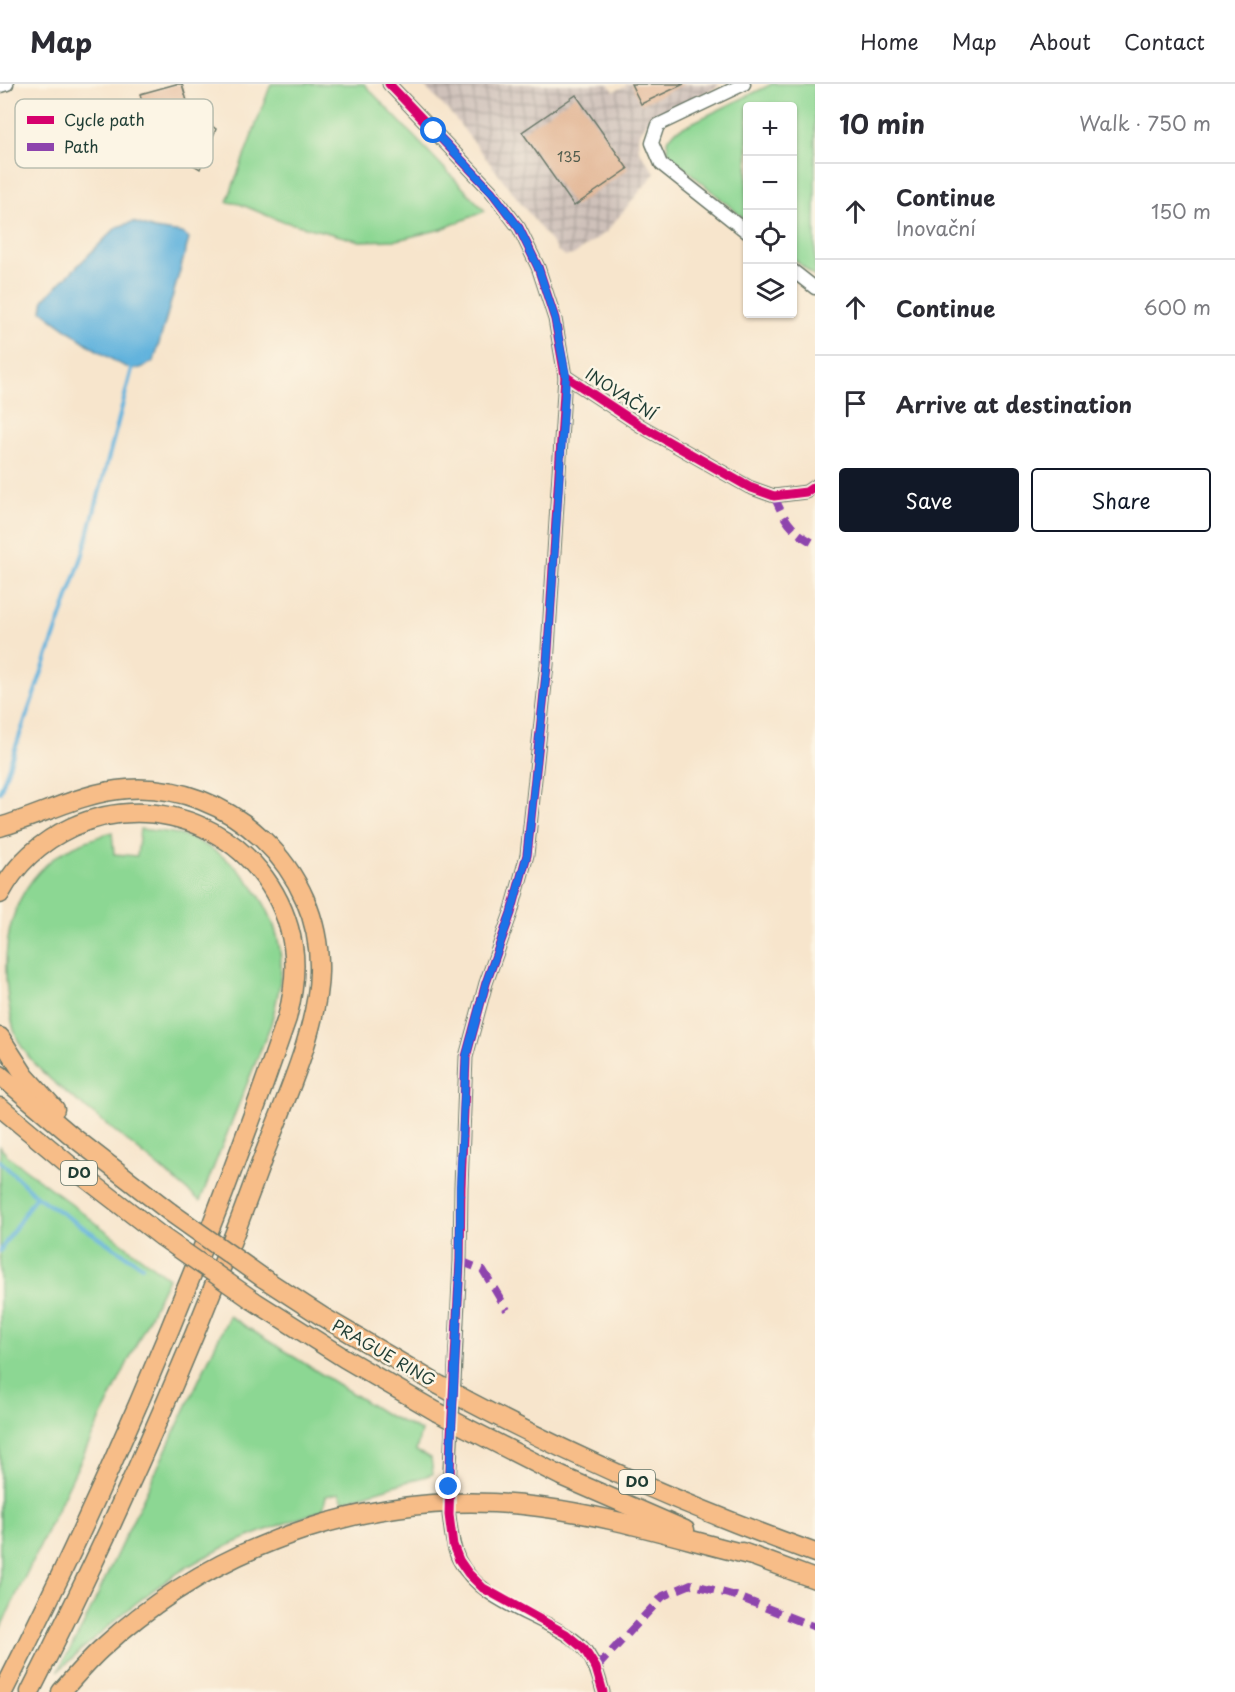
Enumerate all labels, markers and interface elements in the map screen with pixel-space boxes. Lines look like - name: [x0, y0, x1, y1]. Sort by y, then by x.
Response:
- text: Map: [30, 20, 92, 63]
- text: Home: [860, 25, 919, 57]
- text: Map: [952, 25, 997, 57]
- text: About: [1030, 25, 1091, 57]
- text: Contact: [1124, 25, 1205, 57]
- legend: [15, 99, 213, 168]
- map controls: [743, 102, 797, 318]
- button: +: [743, 102, 797, 156]
- text: 10 min: [839, 104, 925, 143]
- text: Cycle path: [64, 107, 145, 131]
- text: Walk · 750 m: [1079, 108, 1211, 138]
- route start: [420, 117, 446, 143]
- text: Path: [64, 134, 99, 158]
- house number: 135: [557, 146, 581, 167]
- button: −: [743, 156, 797, 210]
- text: Continue: [896, 180, 995, 213]
- icon: ahead: [839, 195, 872, 228]
- text: 150 m: [1151, 196, 1211, 226]
- button: locate: [743, 210, 797, 264]
- text: Inovační: [896, 213, 976, 243]
- button: layers: [743, 264, 797, 318]
- icon: ahead: [839, 291, 872, 324]
- text: Continue: [896, 291, 995, 324]
- text: 600 m: [1143, 292, 1211, 322]
- street label: INOVAČNÍ: [581, 361, 662, 425]
- icon: arrive: [839, 387, 872, 420]
- text: Arrive at destination: [896, 387, 1132, 420]
- button: Save: [839, 468, 1019, 532]
- button: Share: [1031, 468, 1211, 532]
- road number: D0: [61, 1161, 97, 1185]
- street label: PRAGUE RING: [328, 1313, 441, 1392]
- road number: D0: [619, 1470, 655, 1494]
- route end: [435, 1473, 461, 1499]

